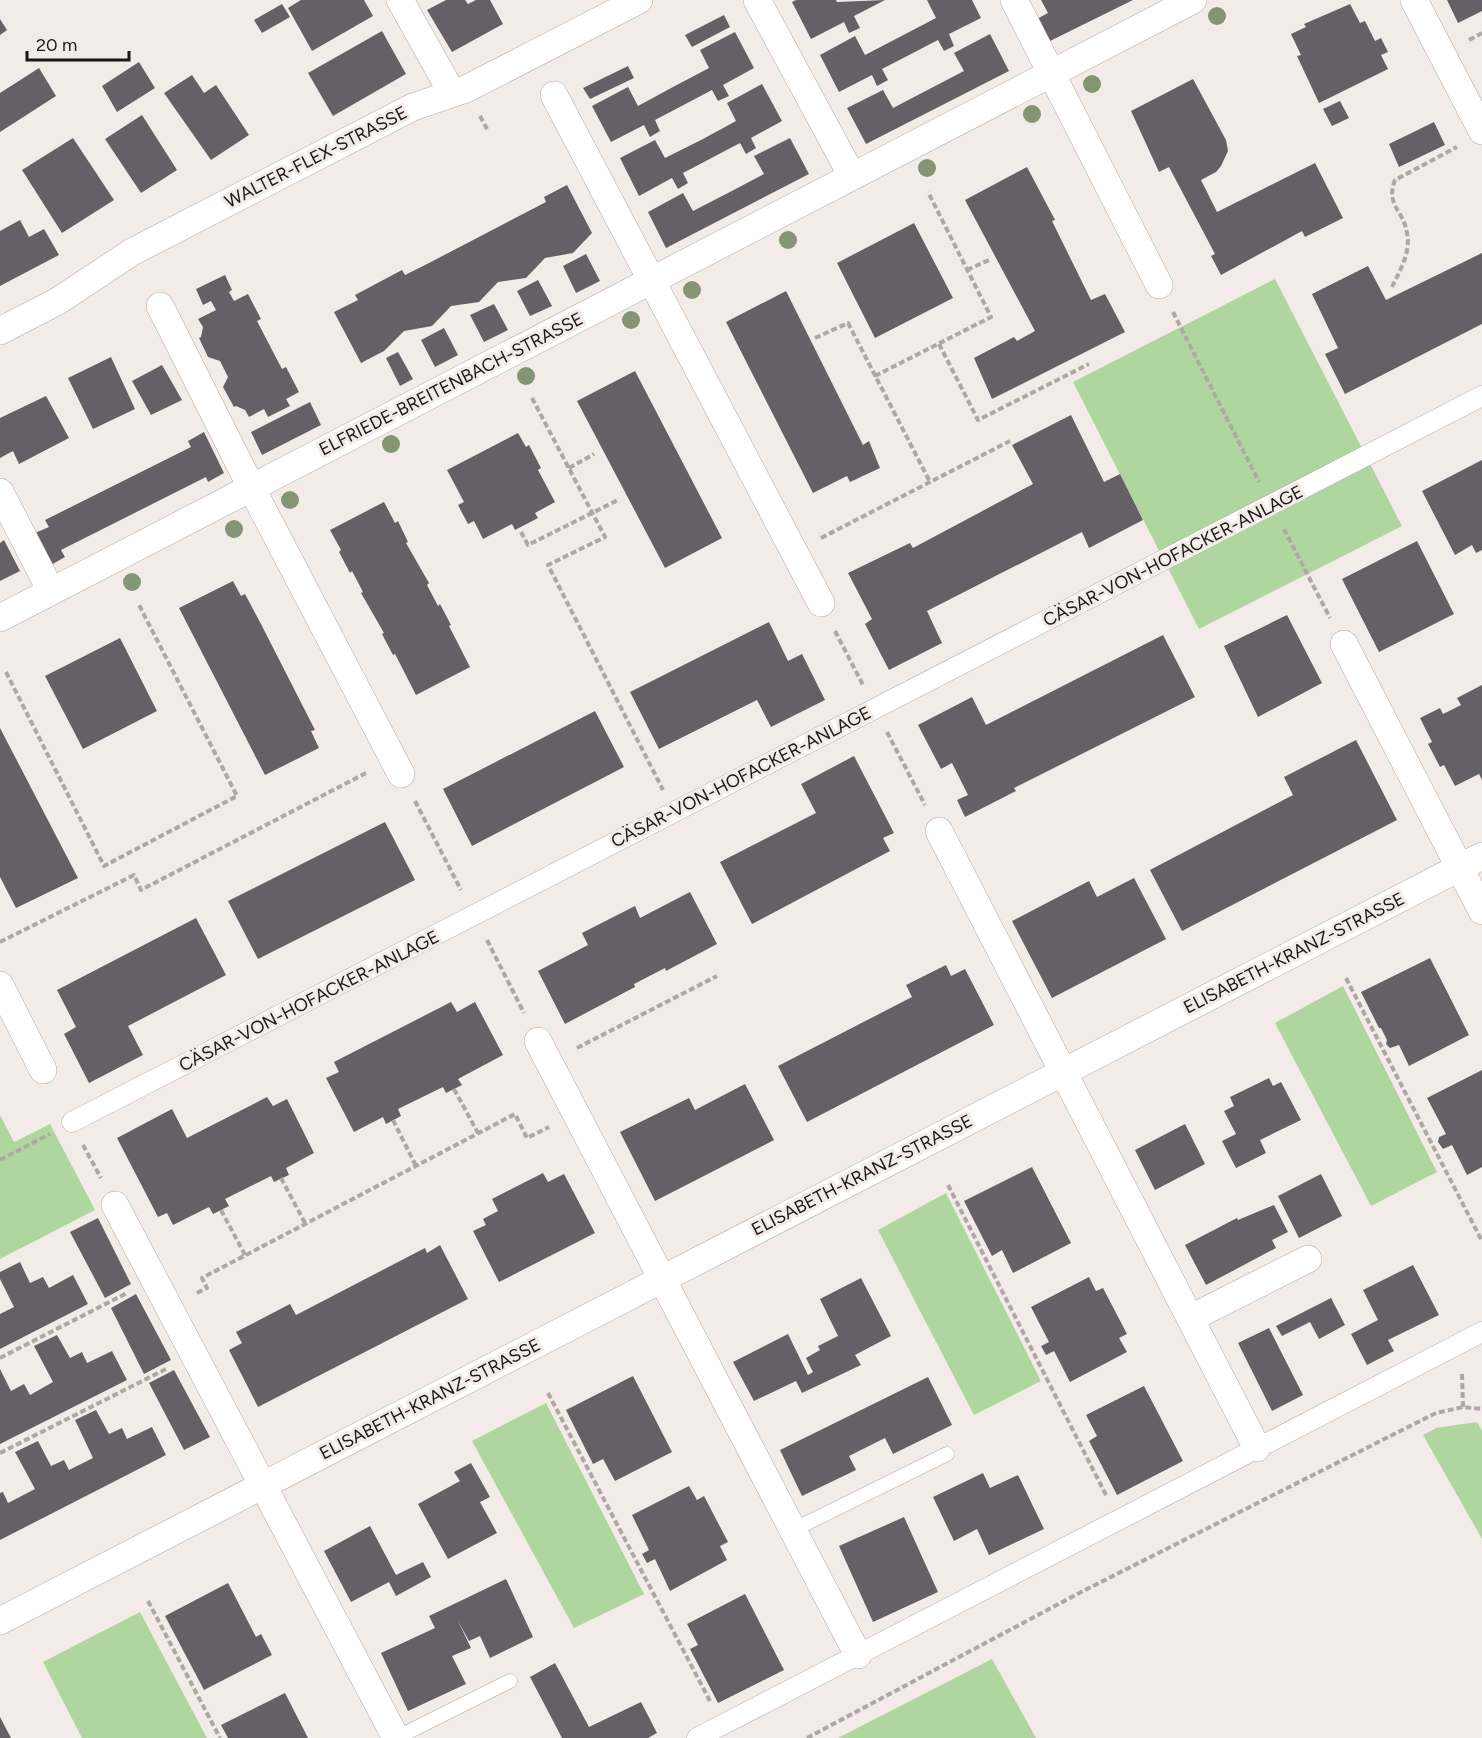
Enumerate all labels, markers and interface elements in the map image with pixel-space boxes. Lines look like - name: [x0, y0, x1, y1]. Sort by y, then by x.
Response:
- scale bar: [27, 24, 129, 62]
- text: 20 m: [36, 34, 77, 56]
- street label: WALTER-FLEX-STRASSE: [221, 101, 411, 213]
- street label: ELFRIEDE-BREITENBACH-STRASSE: [315, 308, 587, 460]
- street label: CÄSAR-VON-HOFACKER-ANLAGE: [1039, 481, 1307, 631]
- street label: CÄSAR-VON-HOFACKER-ANLAGE: [607, 702, 875, 852]
- street label: ELISABETH-KRANZ-STRASSE: [1180, 887, 1408, 1019]
- street label: CÄSAR-VON-HOFACKER-ANLAGE: [175, 926, 443, 1076]
- street label: ELISABETH-KRANZ-STRASSE: [748, 1109, 976, 1241]
- street label: ELISABETH-KRANZ-STRASSE: [316, 1333, 544, 1465]

